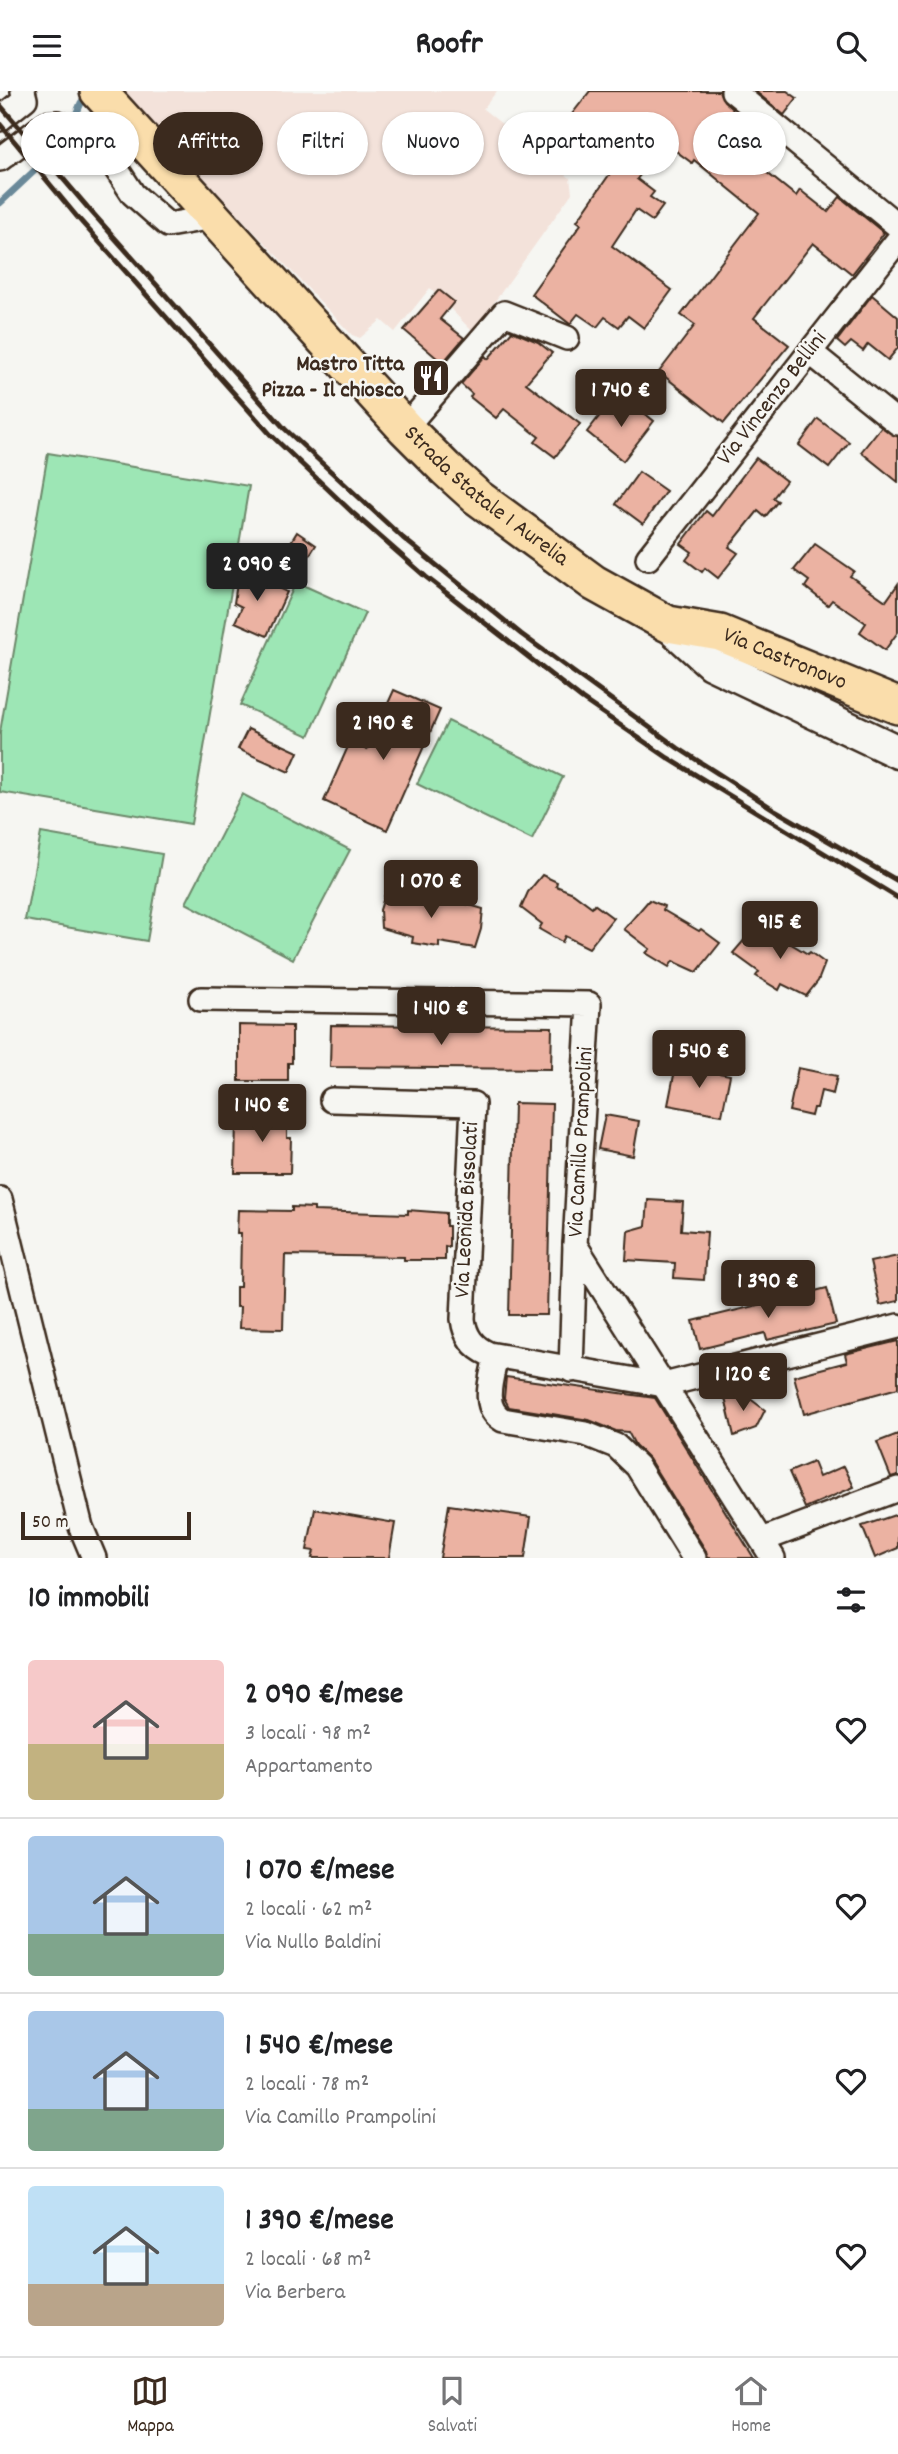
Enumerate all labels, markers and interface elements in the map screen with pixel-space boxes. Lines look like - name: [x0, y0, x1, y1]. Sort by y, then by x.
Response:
- text: Roofr: [415, 23, 483, 69]
- icon: menu: [28, 27, 66, 65]
- icon: search: [832, 27, 870, 65]
- chip: Compra: [21, 112, 139, 175]
- chip: Affitta: [153, 112, 263, 175]
- chip: Filtri: [277, 112, 368, 175]
- chip: Nuovo: [382, 112, 484, 175]
- chip: Appartamento: [498, 112, 679, 175]
- chip: Casa: [693, 112, 786, 175]
- street label: Via Vincenzo Bellini: [710, 325, 836, 473]
- place label: Mastro Titta Pizza - Il chiosco: [261, 349, 405, 408]
- restaurant icon: Mastro Titta Pizza - Il chiosco: [410, 357, 452, 399]
- pin: 1 740 €: [556, 369, 686, 429]
- text: 1 740 €: [591, 375, 651, 408]
- street label: Strada Statale 1 Aurelia: [395, 418, 576, 576]
- pin: 2 090 €: [192, 543, 322, 603]
- text: 2 090 €: [222, 549, 292, 582]
- street label: Via Castronovo: [718, 619, 852, 700]
- pin: 2 190 €: [318, 703, 448, 762]
- text: 2 190 €: [352, 708, 414, 741]
- pin: 1 070 €: [366, 861, 496, 920]
- text: 1 070 €: [400, 866, 462, 899]
- pin: 915 €: [731, 901, 829, 961]
- text: 915 €: [758, 907, 802, 940]
- pin: 1 410 €: [376, 988, 506, 1047]
- text: 1 410 €: [413, 993, 469, 1026]
- pin: 1 540 €: [634, 1031, 764, 1090]
- text: 1 540 €: [668, 1036, 730, 1069]
- street label: Via Camillo Prampolini: [561, 1046, 603, 1238]
- pin: 1 140 €: [197, 1084, 327, 1144]
- text: 1 140 €: [234, 1090, 290, 1123]
- street label: Via Leonida Bissolati: [447, 1121, 489, 1299]
- pin: 1 390 €: [703, 1261, 833, 1320]
- text: 1 390 €: [737, 1266, 799, 1299]
- pin: 1 120 €: [678, 1353, 808, 1413]
- text: 1 120 €: [715, 1359, 771, 1392]
- scale bar: [21, 1509, 191, 1541]
- text: 50 m: [32, 1510, 69, 1537]
- text: 10 immobili: [28, 1579, 149, 1622]
- icon: filters: [832, 1581, 870, 1619]
- text: 2 090 €/mese: [245, 1675, 403, 1718]
- icon: home: [84, 1688, 168, 1772]
- icon: heart: [832, 1711, 870, 1749]
- text: 3 locali · 98 m²: [245, 1718, 371, 1751]
- text: Appartamento: [245, 1751, 373, 1784]
- text: 1 070 €/mese: [245, 1851, 394, 1894]
- icon: home: [84, 1864, 168, 1948]
- icon: heart: [832, 1887, 870, 1925]
- text: 2 locali · 62 m²: [245, 1894, 372, 1927]
- text: Via Nullo Baldini: [245, 1927, 381, 1960]
- text: 1 540 €/mese: [245, 2026, 393, 2069]
- icon: home: [84, 2039, 168, 2123]
- icon: heart: [832, 2062, 870, 2100]
- text: 2 locali · 78 m²: [245, 2069, 369, 2102]
- text: Via Camillo Prampolini: [245, 2102, 436, 2135]
- text: 1 390 €/mese: [245, 2201, 394, 2244]
- icon: home: [84, 2214, 168, 2298]
- icon: heart: [832, 2237, 870, 2275]
- text: 2 locali · 68 m²: [245, 2244, 371, 2277]
- text: Via Berbera: [245, 2277, 345, 2310]
- tab: Mappa: [127, 2372, 174, 2441]
- tab: Salvati: [428, 2372, 477, 2441]
- tab: Home: [731, 2372, 771, 2441]

